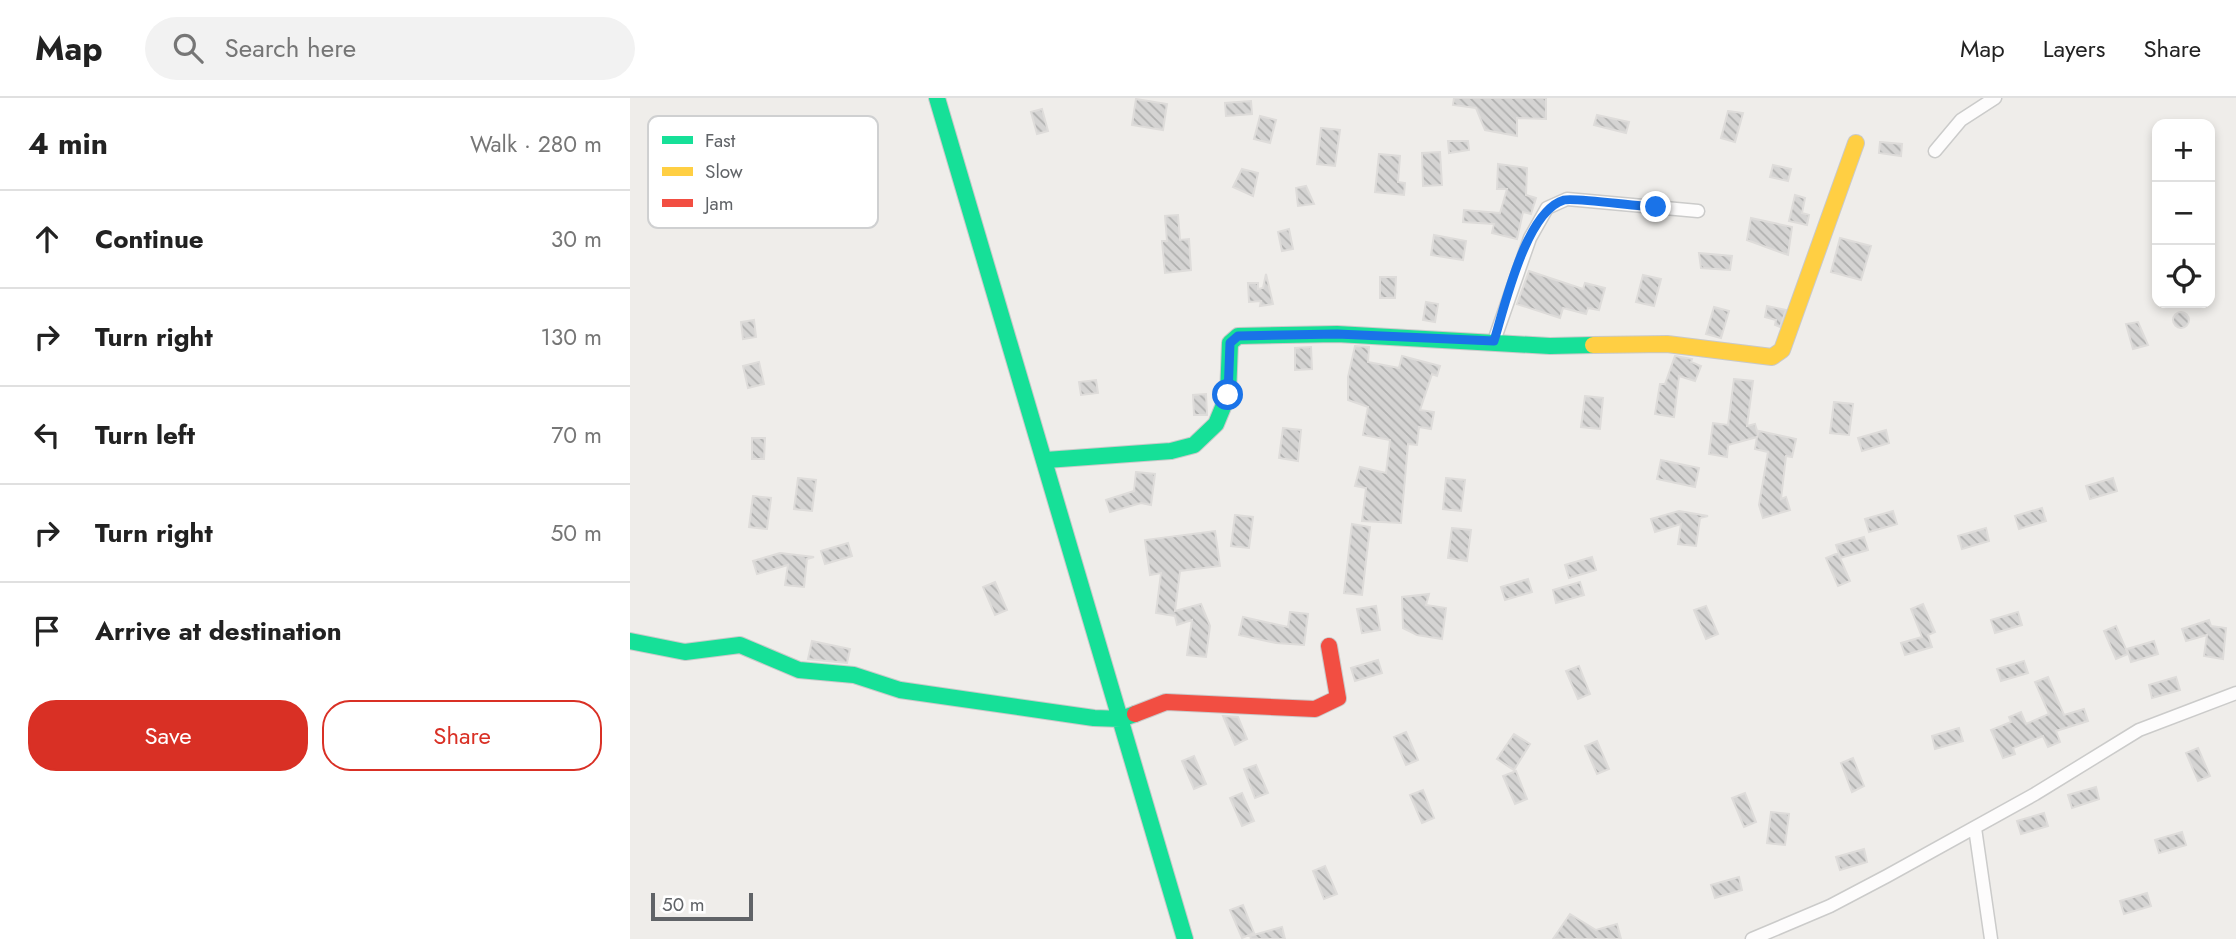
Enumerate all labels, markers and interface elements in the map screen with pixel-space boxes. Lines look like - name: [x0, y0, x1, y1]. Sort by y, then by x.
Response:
- search box: [145, 17, 635, 80]
- text: Map: [35, 25, 103, 72]
- icon: search: [169, 29, 207, 67]
- text: Search here: [225, 29, 356, 67]
- text: Map: [1960, 31, 2005, 66]
- text: Layers: [2043, 31, 2105, 66]
- text: Share: [2143, 31, 2201, 66]
- legend: [648, 116, 878, 228]
- map controls: [2152, 119, 2215, 308]
- button: +: [2152, 119, 2215, 182]
- text: 4 min: [28, 122, 108, 165]
- text: Walk · 280 m: [470, 127, 602, 161]
- text: Fast: [705, 127, 736, 154]
- text: Slow: [705, 158, 743, 185]
- button: −: [2152, 182, 2215, 245]
- text: Jam: [702, 190, 734, 217]
- route end: [1640, 191, 1671, 222]
- icon: ahead: [28, 220, 66, 258]
- text: Continue: [95, 220, 204, 258]
- text: 30 m: [551, 222, 602, 256]
- button: locate: [2152, 245, 2215, 308]
- icon: right: [28, 318, 66, 356]
- text: Turn right: [95, 318, 213, 356]
- text: 130 m: [540, 320, 602, 354]
- route start: [1212, 379, 1243, 410]
- icon: left: [28, 416, 66, 454]
- text: Turn left: [95, 416, 195, 454]
- text: 70 m: [551, 418, 602, 452]
- icon: right: [28, 514, 66, 552]
- text: Turn right: [95, 514, 213, 552]
- text: 50 m: [550, 516, 602, 550]
- icon: arrive: [28, 612, 66, 650]
- text: Arrive at destination: [95, 612, 342, 650]
- button: Save: [28, 700, 308, 771]
- button: Share: [322, 700, 602, 771]
- scale bar: [651, 890, 752, 922]
- text: 50 m: [662, 891, 705, 918]

